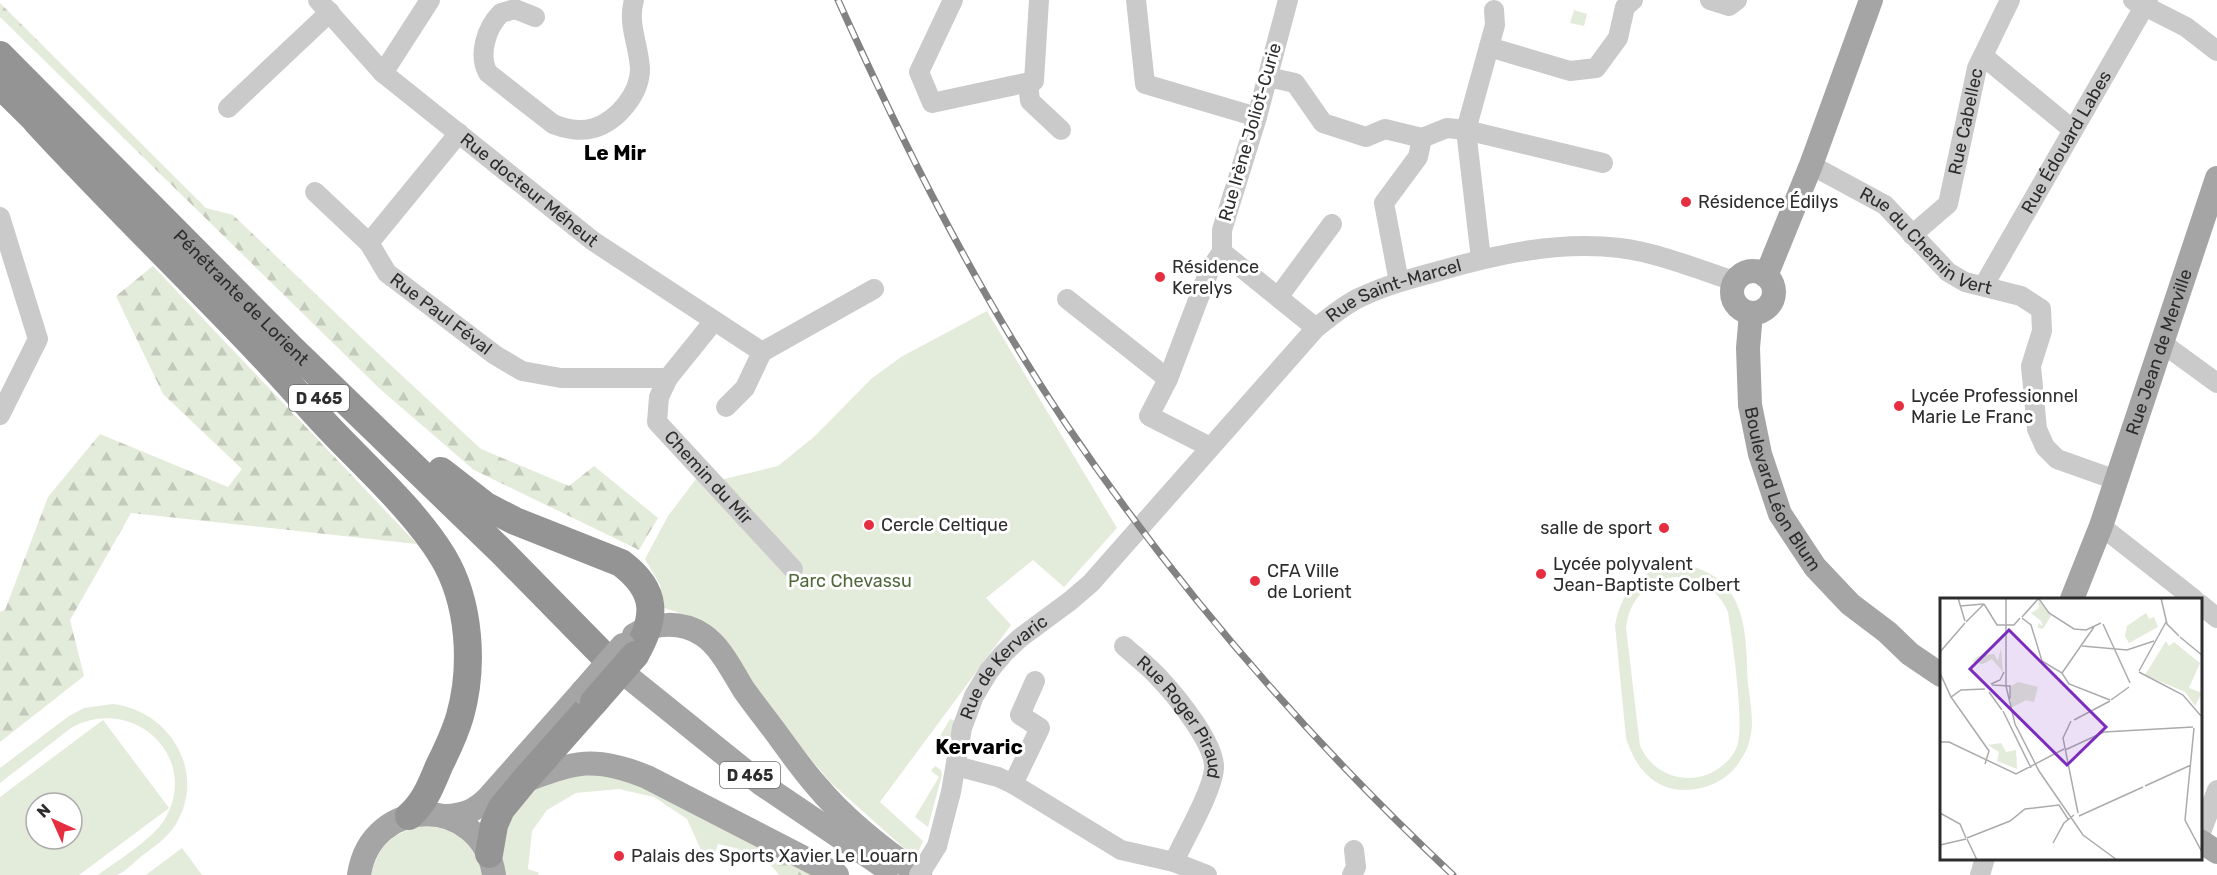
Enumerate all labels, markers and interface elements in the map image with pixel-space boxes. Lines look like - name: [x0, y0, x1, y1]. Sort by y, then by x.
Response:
- street label: Rue Irène Joliot-Curie: [1214, 40, 1286, 224]
- street label: Rue Cabellec: [1944, 66, 1988, 177]
- street label: Rue Édouard Labes: [2016, 66, 2116, 218]
- street label: Rue docteur Méheut: [456, 128, 603, 252]
- district label: Le Mir: [584, 140, 647, 165]
- street label: Rue du Chemin Vert: [1856, 182, 1994, 299]
- place label: Résidence Édilys: [1698, 191, 1839, 213]
- marker: Résidence Édilys: [1679, 195, 1693, 209]
- street label: Pénétrante de Lorient: [169, 225, 313, 370]
- street label: Rue Saint-Marcel: [1321, 254, 1464, 327]
- place label: Résidence Kerelys: [1172, 256, 1259, 299]
- street label: Rue Jean de Merville: [2121, 266, 2197, 438]
- street label: Rue Paul Féval: [386, 268, 496, 360]
- marker: Résidence Kerelys: [1153, 270, 1167, 284]
- road number: D 465: [289, 385, 349, 411]
- place label: Lycée Professionnel Marie Le Franc: [1911, 385, 2078, 428]
- marker: Lycée Professionnel Marie Le Franc: [1892, 399, 1906, 413]
- street label: Boulevard Léon Blum: [1740, 405, 1826, 576]
- street label: Chemin du Mir: [659, 426, 757, 529]
- place label: Cercle Celtique: [881, 514, 1008, 536]
- place label: salle de sport: [1540, 517, 1652, 539]
- marker: Cercle Celtique: [862, 518, 876, 532]
- marker: salle de sport: [1657, 521, 1671, 535]
- place label: Lycée polyvalent Jean-Baptiste Colbert: [1553, 553, 1740, 596]
- place label: CFA Ville de Lorient: [1267, 560, 1352, 603]
- marker: Lycée polyvalent Jean-Baptiste Colbert: [1534, 567, 1548, 581]
- park label: Parc Chevassu: [788, 570, 912, 592]
- marker: CFA Ville de Lorient: [1248, 574, 1262, 588]
- inset map: [1940, 598, 2202, 860]
- street label: Rue de Kervaric: [955, 610, 1052, 722]
- street label: Rue Roger Piraud: [1132, 651, 1225, 780]
- district label: Kervaric: [935, 734, 1023, 759]
- road number: D 465: [720, 762, 780, 788]
- north arrow: [24, 791, 84, 851]
- text: N: [33, 800, 55, 822]
- place label: Palais des Sports Xavier Le Louarn: [631, 845, 918, 867]
- marker: Palais des Sports Xavier Le Louarn: [612, 849, 626, 863]

